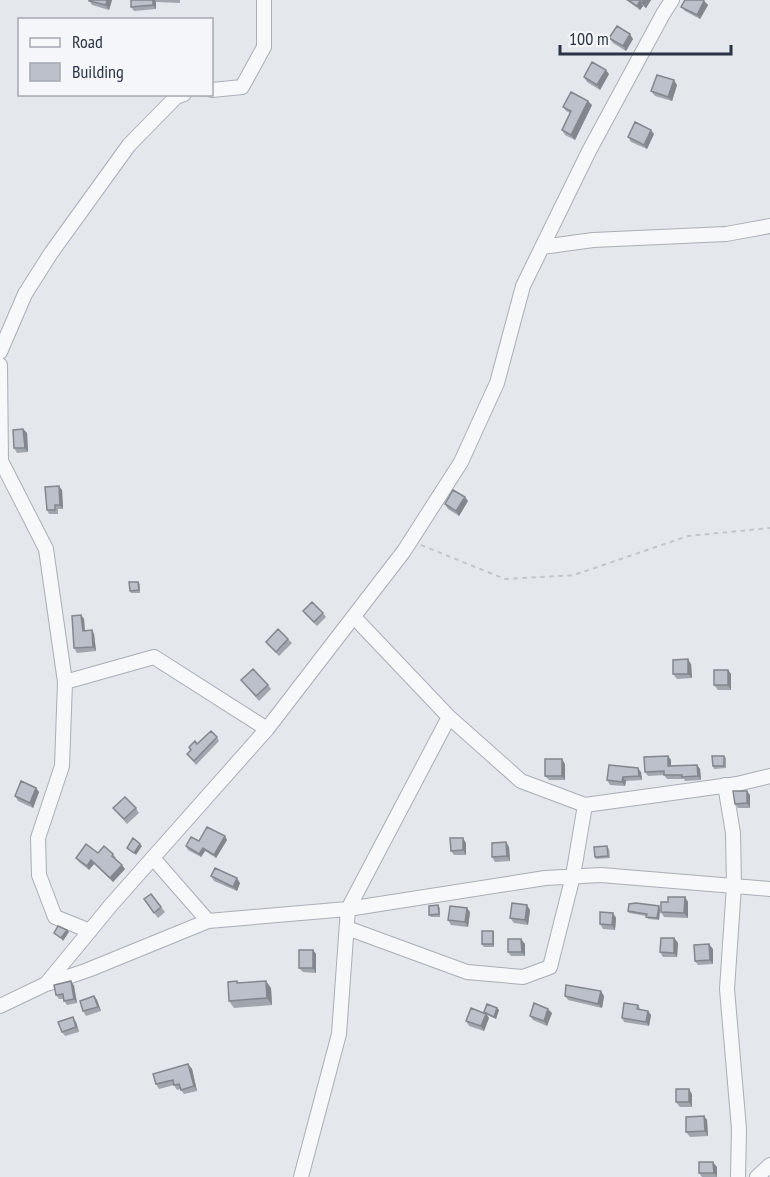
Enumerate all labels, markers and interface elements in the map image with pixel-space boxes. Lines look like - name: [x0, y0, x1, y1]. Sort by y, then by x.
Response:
- legend: [18, 18, 213, 96]
- scale bar: [560, 18, 731, 56]
- text: 100 m: [569, 27, 609, 50]
- text: Road: [72, 30, 103, 53]
- text: Building: [72, 60, 124, 83]

